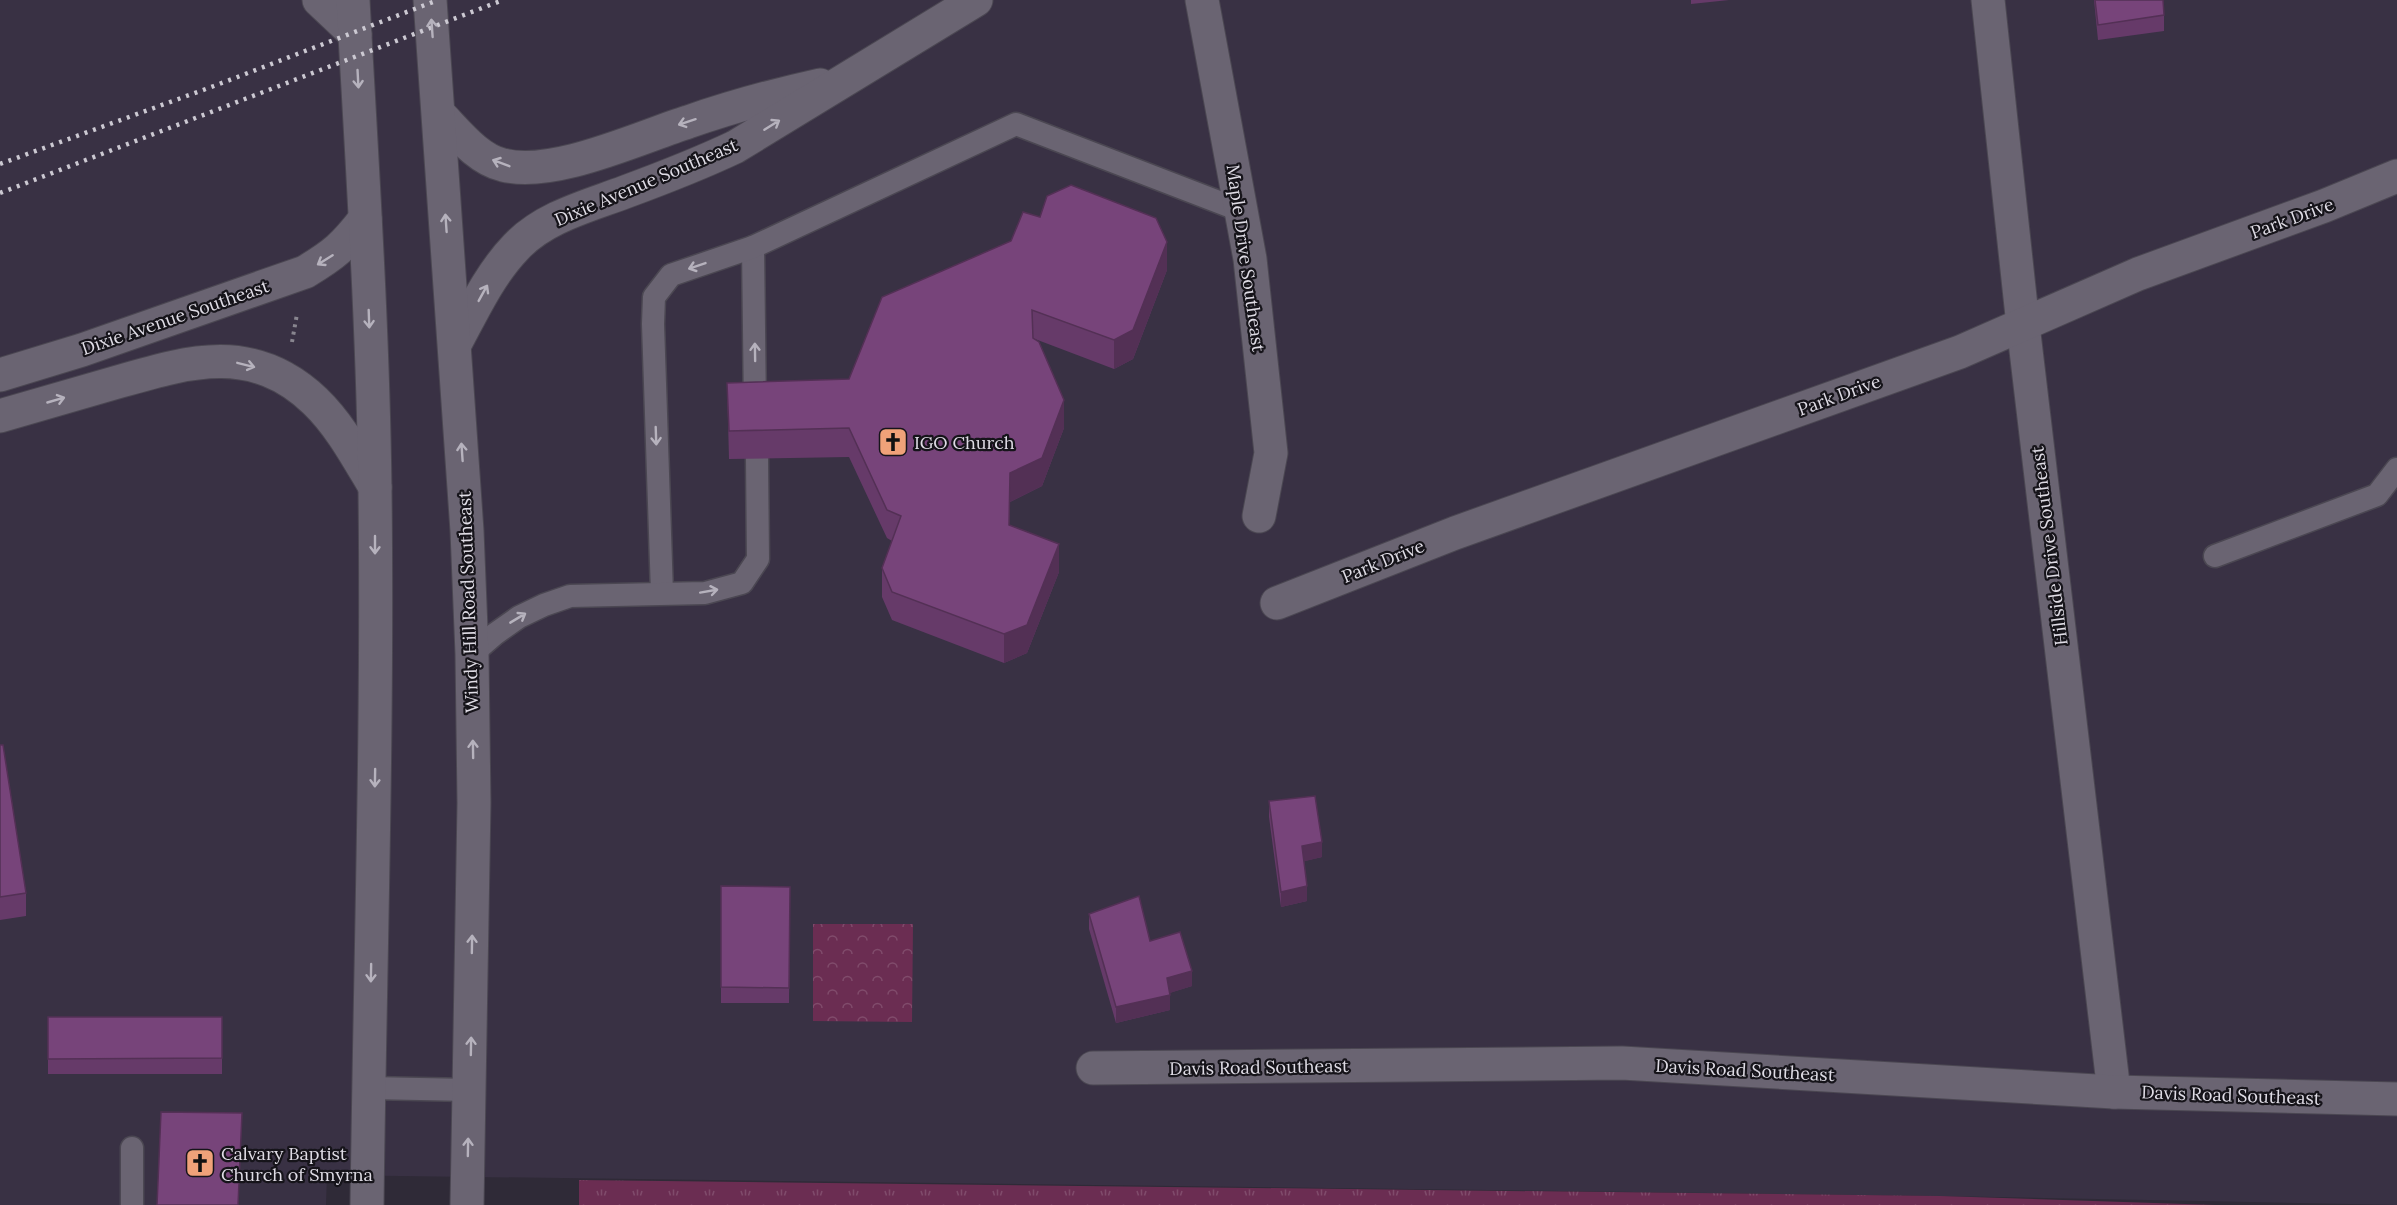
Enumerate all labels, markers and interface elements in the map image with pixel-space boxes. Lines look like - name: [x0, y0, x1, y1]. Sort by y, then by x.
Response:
- one-way arrow: [426, 19, 437, 39]
- one-way arrow: [352, 69, 363, 89]
- one-way arrow: [678, 117, 697, 128]
- one-way arrow: [763, 118, 780, 130]
- street label: Dixie Avenue Southeast: [551, 133, 741, 231]
- one-way arrow: [492, 157, 510, 168]
- street label: Maple Drive Southeast: [1221, 163, 1271, 353]
- street label: Park Drive: [2247, 192, 2337, 244]
- one-way arrow: [441, 213, 452, 233]
- one-way arrow: [317, 255, 334, 267]
- one-way arrow: [688, 261, 707, 272]
- street label: Dixie Avenue Southeast: [78, 274, 272, 360]
- one-way arrow: [477, 285, 489, 302]
- one-way arrow: [363, 309, 375, 329]
- one-way arrow: [749, 342, 760, 362]
- one-way arrow: [236, 359, 255, 371]
- street label: Park Drive: [1794, 369, 1884, 421]
- one-way arrow: [46, 394, 65, 405]
- one-way arrow: [651, 426, 662, 446]
- church icon: IGO Church: [877, 426, 909, 458]
- place label: IGO Church: [914, 431, 1015, 454]
- one-way arrow: [456, 443, 467, 463]
- street label: Hillside Drive Southeast: [2025, 445, 2073, 647]
- street label: Windy Hill Road Southeast: [453, 491, 483, 713]
- street label: Park Drive: [1338, 534, 1428, 588]
- one-way arrow: [369, 535, 381, 555]
- one-way arrow: [698, 585, 718, 596]
- one-way arrow: [509, 612, 526, 624]
- one-way arrow: [467, 739, 479, 759]
- one-way arrow: [369, 768, 381, 788]
- one-way arrow: [466, 934, 478, 954]
- one-way arrow: [365, 963, 377, 983]
- one-way arrow: [465, 1037, 476, 1057]
- street label: Davis Road Southeast: [1169, 1054, 1349, 1080]
- street label: Davis Road Southeast: [1655, 1054, 1835, 1086]
- street label: Davis Road Southeast: [2141, 1080, 2321, 1110]
- one-way arrow: [462, 1138, 474, 1158]
- place label: Calvary Baptist Church of Smyrna: [221, 1142, 373, 1186]
- church icon: Calvary Baptist Church of Smyrna: [184, 1147, 216, 1179]

